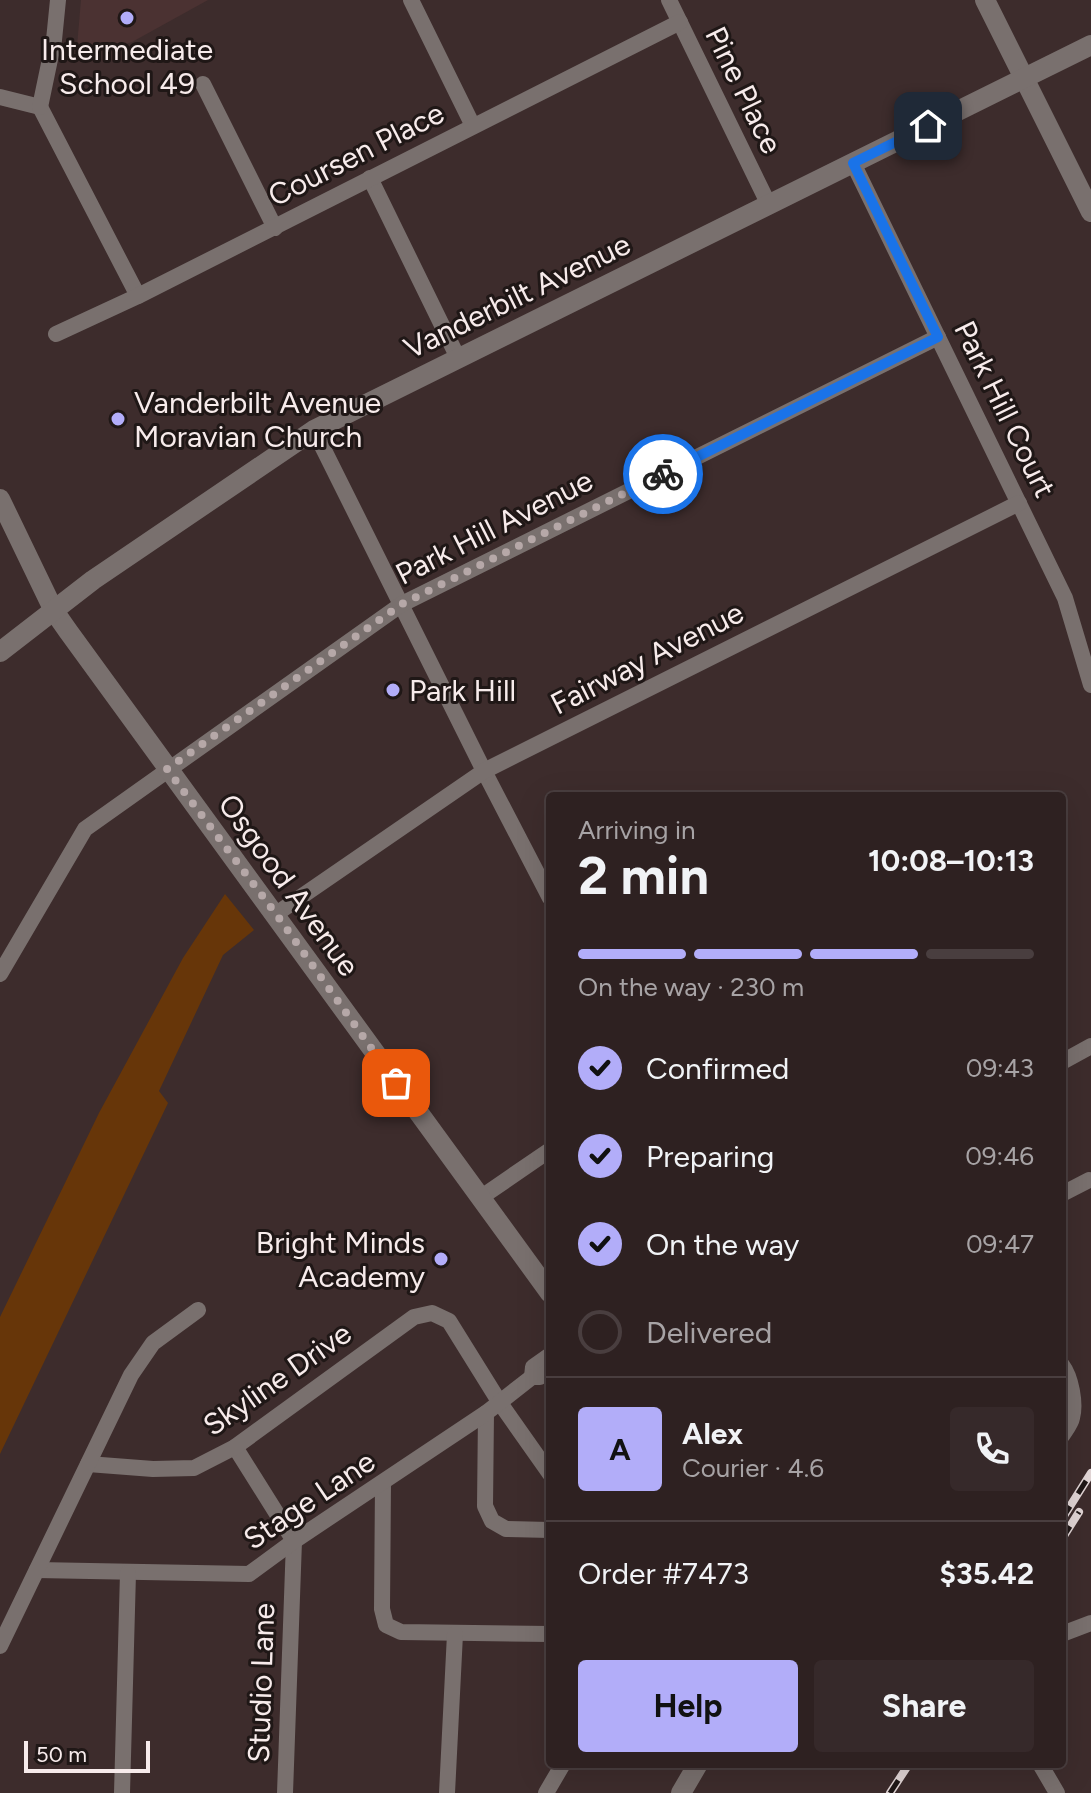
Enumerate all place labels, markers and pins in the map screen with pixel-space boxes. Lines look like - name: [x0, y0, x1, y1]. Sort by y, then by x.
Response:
- marker: Intermediate School 49: [118, 9, 136, 27]
- place label: Intermediate School 49: [41, 31, 213, 102]
- pin: [894, 92, 962, 160]
- place label: Vanderbilt Avenue Moravian Church: [134, 384, 381, 455]
- marker: Vanderbilt Avenue Moravian Church: [109, 410, 127, 428]
- place label: Park Hill: [409, 672, 516, 709]
- marker: Park Hill: [384, 681, 402, 699]
- pin: [362, 1049, 430, 1117]
- place label: Bright Minds Academy: [256, 1224, 425, 1295]
- marker: Bright Minds Academy: [432, 1250, 450, 1268]

